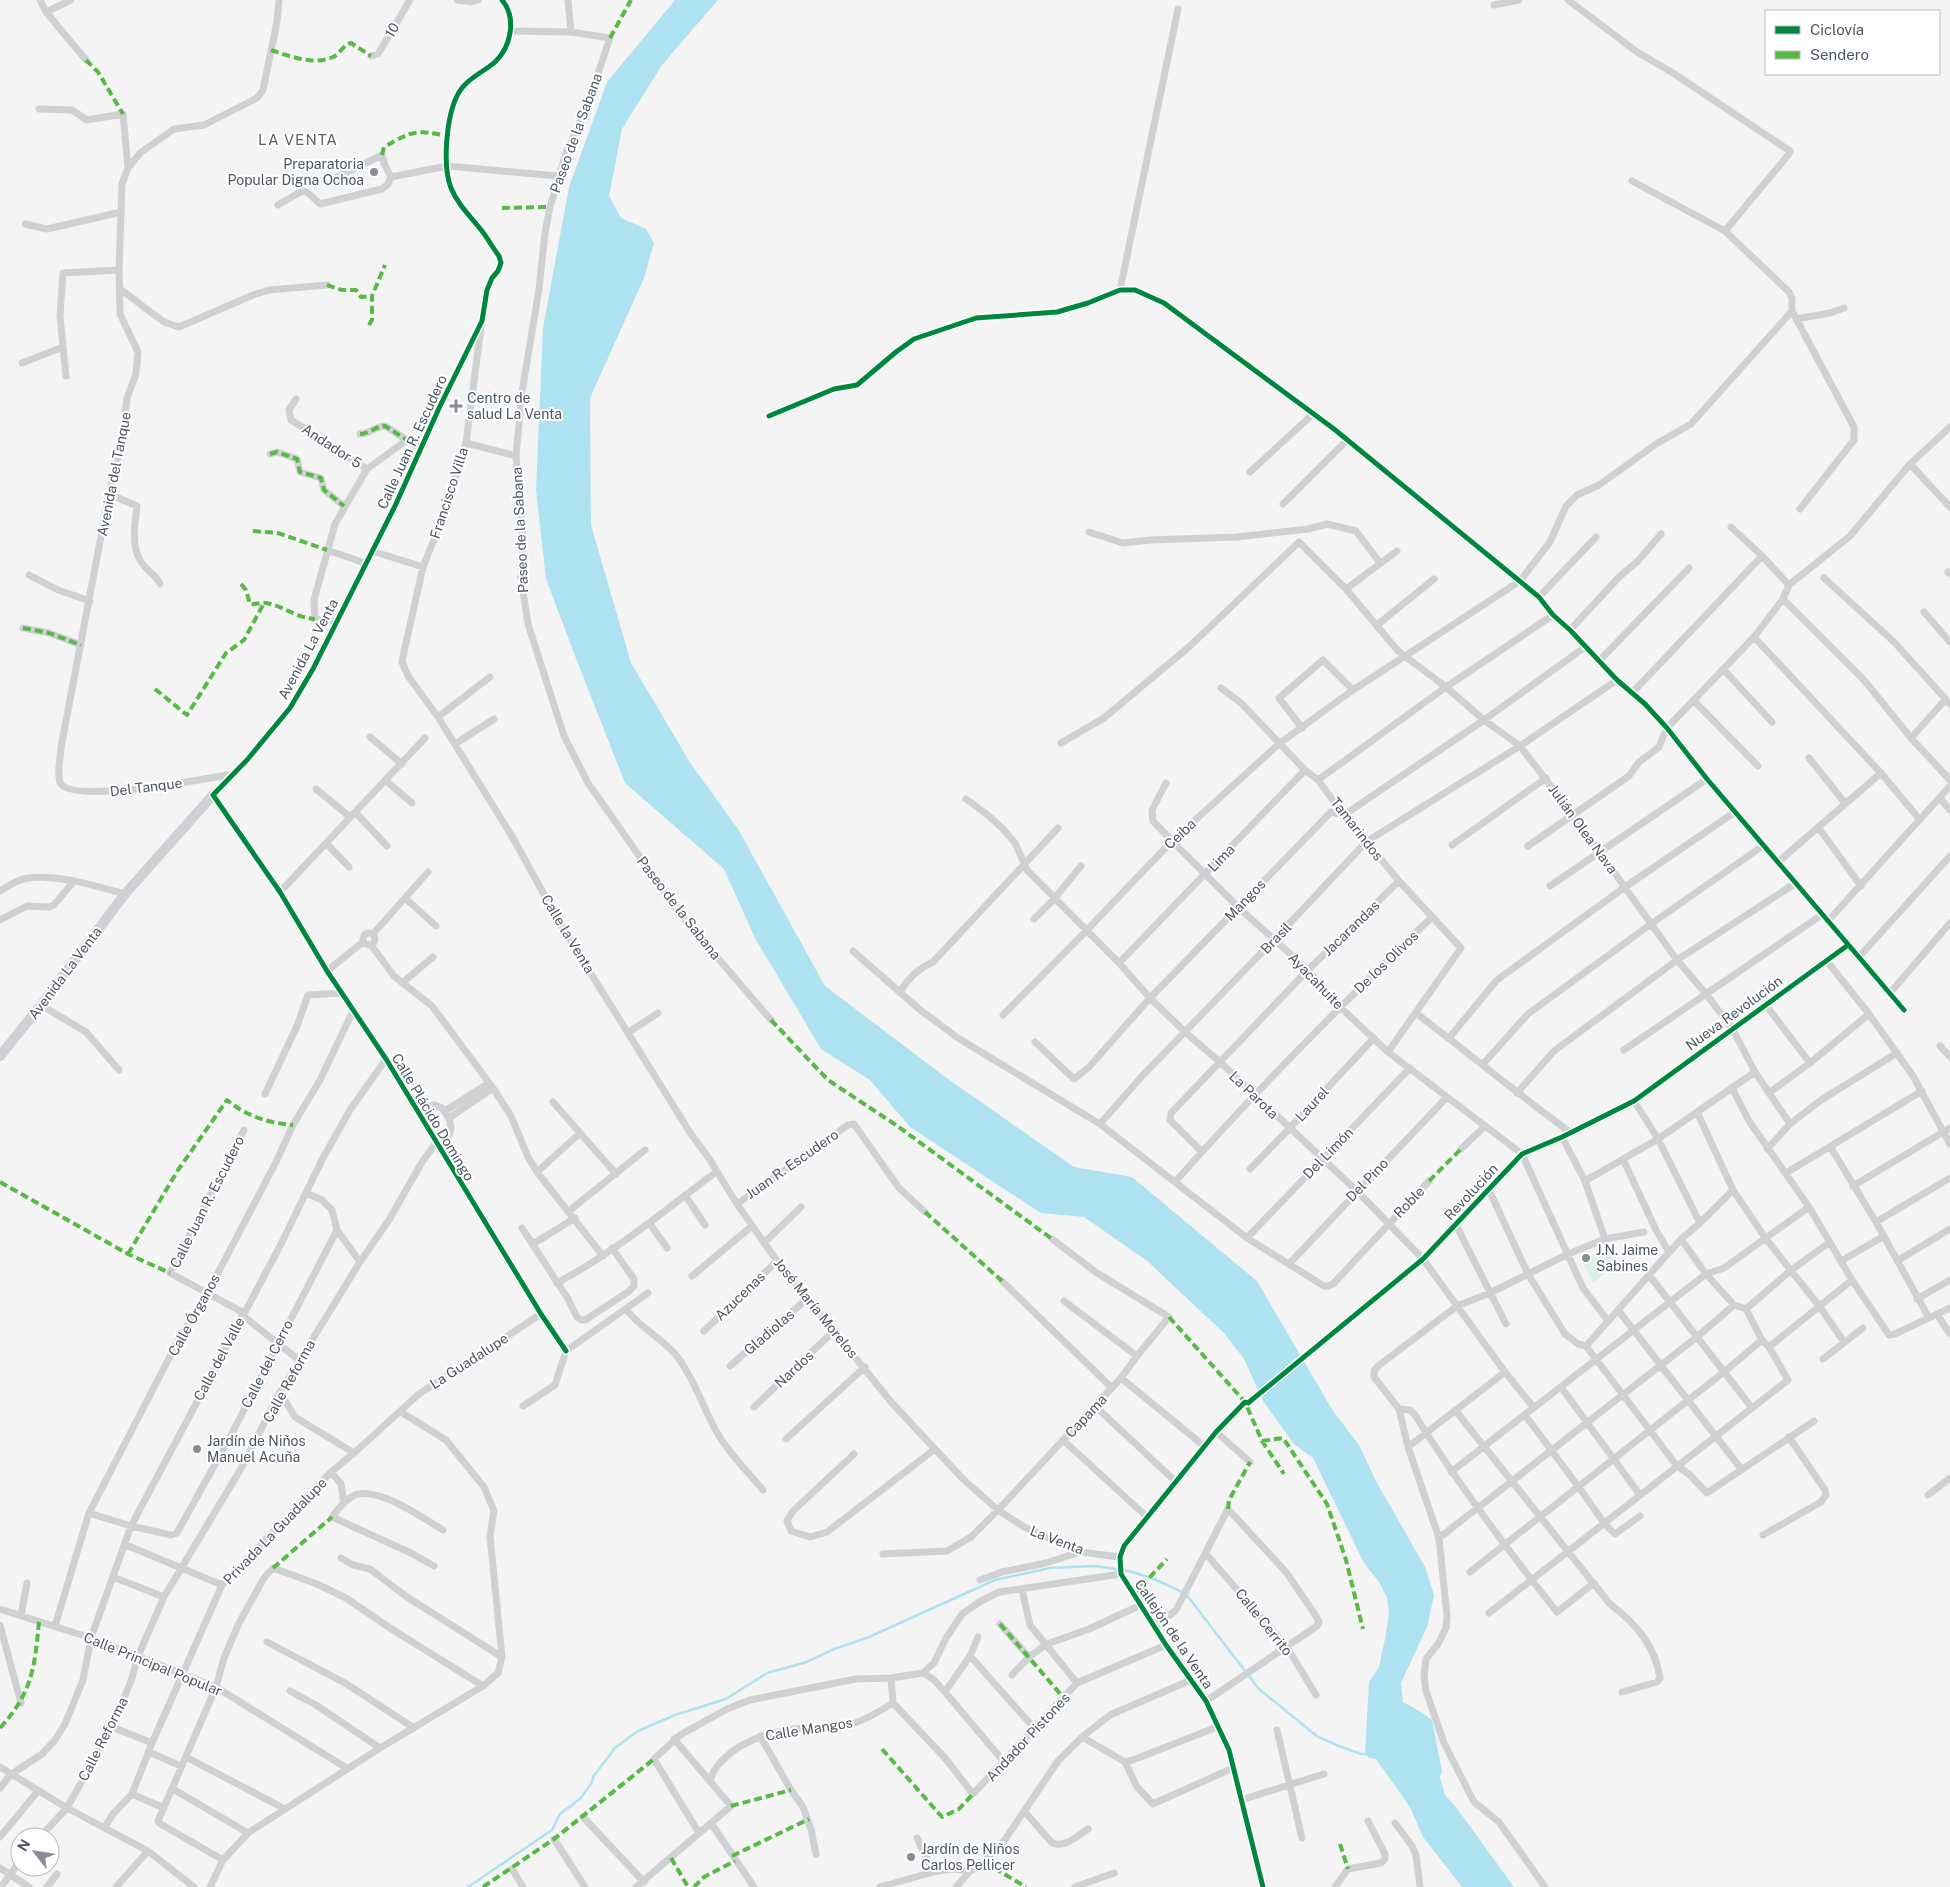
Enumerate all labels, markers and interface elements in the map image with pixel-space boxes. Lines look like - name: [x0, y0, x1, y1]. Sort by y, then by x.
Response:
- legend: [1765, 10, 1940, 75]
- street label: 10: [382, 20, 402, 40]
- text: Ciclovía: [1810, 21, 1864, 38]
- text: Sendero: [1810, 46, 1869, 63]
- street label: Paseo de la Sabana: [547, 71, 605, 195]
- district label: LA VENTA: [258, 131, 338, 148]
- place label: Preparatoria Popular Digna Ochoa: [228, 156, 364, 188]
- marker: Preparatoria Popular Digna Ochoa: [368, 166, 380, 178]
- street label: Calle Juan R. Escudero: [374, 372, 450, 512]
- place label: Centro de salud La Venta: [467, 390, 562, 422]
- marker: Centro de salud La Venta: [449, 399, 463, 413]
- street label: Avenida del Tanque: [94, 410, 134, 538]
- street label: Andador 5: [299, 421, 365, 471]
- street label: Francisco Villa: [427, 445, 471, 541]
- street label: Paseo de la Sabana: [509, 467, 531, 593]
- street label: Avenida La Venta: [275, 596, 341, 702]
- street label: Del Tanque: [109, 775, 183, 799]
- street label: Julián Olea Nava: [1545, 781, 1621, 877]
- street label: Tamarindos: [1327, 794, 1387, 864]
- street label: Ceiba: [1161, 815, 1199, 853]
- street label: Lima: [1204, 841, 1238, 875]
- street label: Paseo de la Sabana: [634, 853, 724, 963]
- street label: Mangos: [1221, 876, 1269, 924]
- street label: Calle la Venta: [538, 892, 598, 976]
- street label: Jacarandas: [1319, 897, 1383, 959]
- street label: Brasil: [1257, 919, 1295, 957]
- street label: Avenida La Venta: [25, 924, 105, 1022]
- street label: De los Olivos: [1351, 927, 1421, 997]
- street label: Ayacahuite: [1285, 949, 1347, 1013]
- street label: Nueva Revolución: [1683, 973, 1785, 1053]
- street label: Calle Plácido Domingo: [389, 1050, 477, 1184]
- street label: La Parota: [1226, 1068, 1282, 1122]
- street label: Laurel: [1292, 1083, 1332, 1125]
- street label: Del Limón: [1300, 1124, 1356, 1182]
- street label: Juan R. Escudero: [743, 1126, 842, 1202]
- street label: Calle Juan R. Escudero: [167, 1133, 247, 1271]
- street label: Del Pino: [1343, 1155, 1391, 1205]
- street label: Revolución: [1441, 1161, 1501, 1223]
- street label: Roble: [1390, 1183, 1428, 1221]
- place label: J.N. Jaime Sabines: [1596, 1242, 1658, 1274]
- marker: J.N. Jaime Sabines: [1580, 1252, 1592, 1264]
- street label: José María Morelos: [771, 1255, 861, 1361]
- street label: Azucenas: [712, 1268, 768, 1324]
- street label: Calle Órganos: [163, 1270, 223, 1359]
- street label: Gladiolas: [741, 1306, 797, 1358]
- street label: Calle del Valle: [190, 1314, 248, 1403]
- street label: Calle del Cerro: [238, 1317, 296, 1411]
- street label: La Guadalupe: [427, 1330, 511, 1392]
- street label: Calle Reforma: [260, 1337, 318, 1425]
- street label: Nardos: [771, 1347, 817, 1391]
- street label: Capama: [1062, 1391, 1110, 1441]
- place label: Jardín de Niños Manuel Acuña: [207, 1433, 306, 1465]
- marker: Jardín de Niños Manuel Acuña: [191, 1443, 203, 1455]
- street label: Privada La Guadalupe: [220, 1474, 330, 1588]
- street label: La Venta: [1028, 1522, 1086, 1558]
- street label: Callejón de la Venta: [1132, 1576, 1216, 1692]
- street label: Calle Cerrito: [1232, 1585, 1296, 1659]
- street label: Calle Principal Popular: [81, 1629, 225, 1699]
- street label: Andador Pistones: [983, 1690, 1073, 1784]
- street label: Calle Reforma: [75, 1694, 131, 1784]
- street label: Calle Mangos: [764, 1714, 854, 1744]
- north arrow: [10, 1827, 60, 1877]
- text: N: [14, 1836, 34, 1854]
- place label: Jardín de Niños Carlos Pellicer: [921, 1841, 1020, 1873]
- marker: Jardín de Niños Carlos Pellicer: [905, 1851, 917, 1863]

